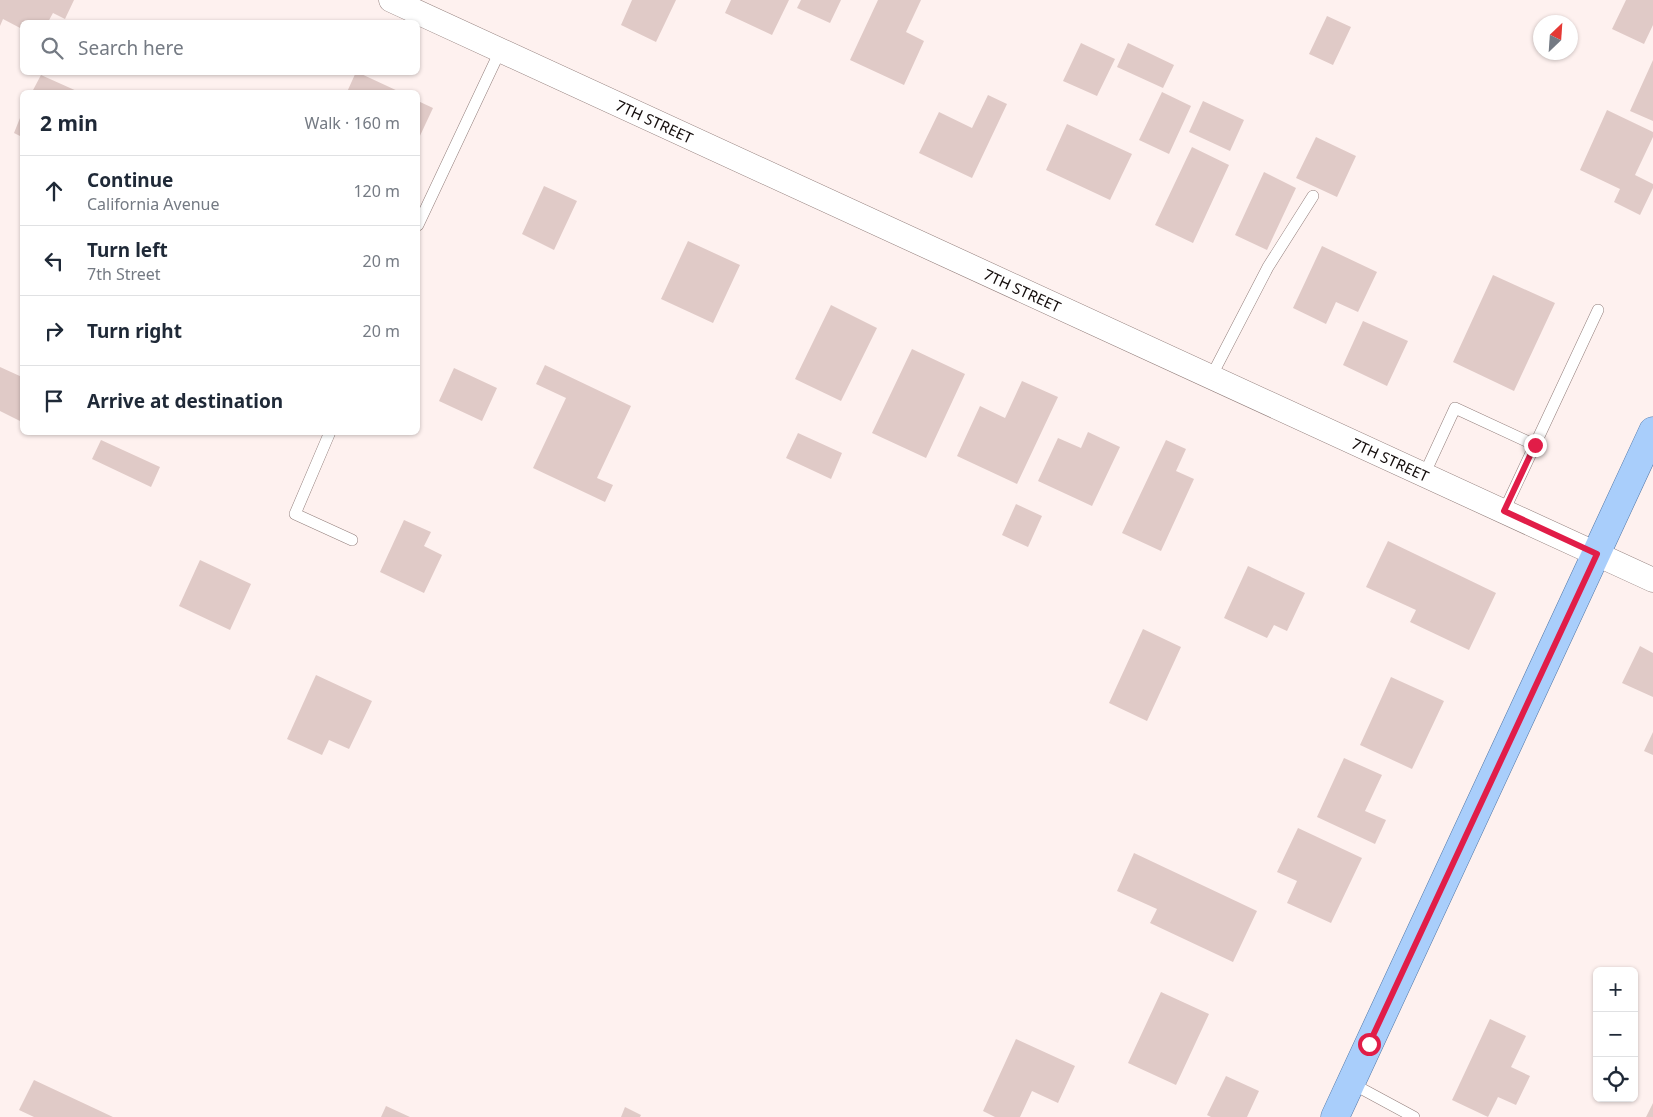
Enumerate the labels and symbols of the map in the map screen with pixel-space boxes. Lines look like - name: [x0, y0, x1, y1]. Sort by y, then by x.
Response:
- north arrow: [1533, 15, 1578, 60]
- street label: 7TH STREET: [613, 95, 697, 148]
- street label: 7TH STREET: [981, 264, 1065, 317]
- street label: 7TH STREET: [1349, 433, 1433, 486]
- route end: [1524, 434, 1547, 457]
- route start: [1358, 1033, 1381, 1056]

